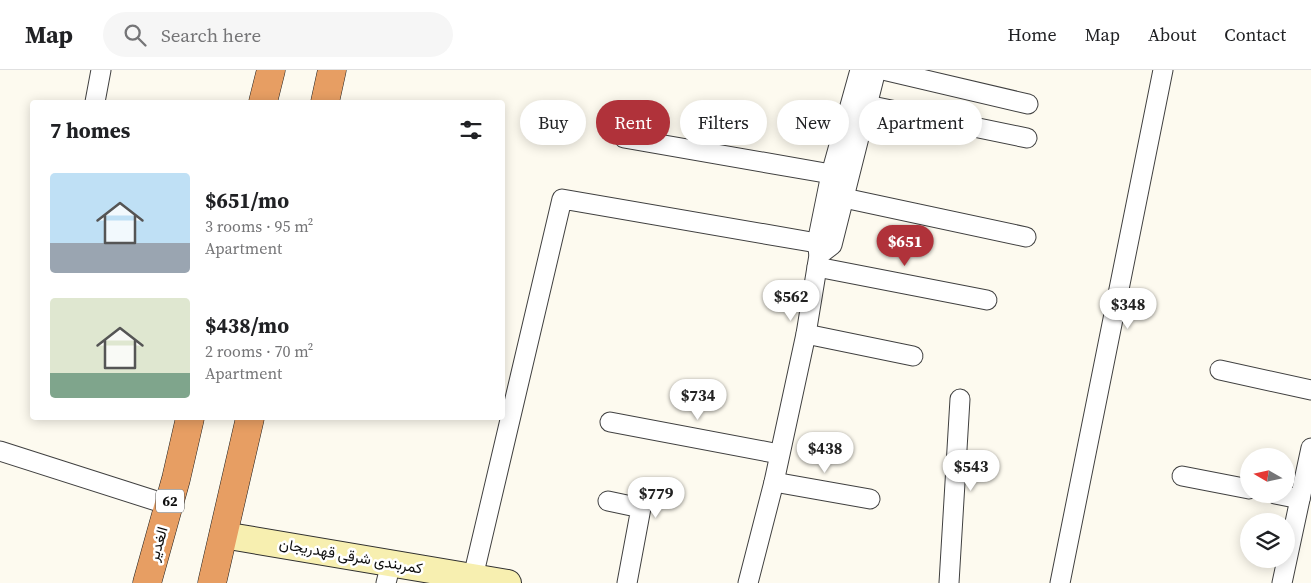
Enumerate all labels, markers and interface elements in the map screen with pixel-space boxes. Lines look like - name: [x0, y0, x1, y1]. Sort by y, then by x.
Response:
- search box: [103, 12, 453, 57]
- text: Map: [25, 18, 73, 51]
- icon: search: [121, 21, 149, 49]
- text: Search here: [161, 22, 261, 48]
- text: Home: [1008, 22, 1057, 47]
- text: Map: [1085, 22, 1120, 47]
- text: About: [1148, 22, 1196, 47]
- text: Contact: [1224, 22, 1286, 47]
- chip: Buy: [520, 100, 586, 145]
- chip: Rent: [596, 100, 670, 145]
- chip: Filters: [680, 100, 767, 145]
- chip: New: [777, 100, 849, 145]
- chip: Apartment: [859, 100, 982, 145]
- text: 7 homes: [50, 116, 130, 145]
- icon: filters: [457, 116, 485, 144]
- text: $651/mo: [205, 186, 289, 215]
- icon: home: [90, 193, 150, 253]
- text: 3 rooms · 95 m²: [205, 215, 313, 237]
- pin: $651: [875, 224, 935, 267]
- text: $651: [888, 230, 922, 252]
- text: Apartment: [205, 237, 282, 259]
- pin: $562: [761, 280, 821, 322]
- text: $562: [774, 285, 808, 307]
- pin: $348: [1098, 288, 1158, 330]
- text: $348: [1111, 293, 1145, 315]
- text: $438/mo: [205, 311, 289, 340]
- icon: home: [90, 318, 150, 378]
- text: 2 rooms · 70 m²: [205, 340, 313, 362]
- text: Apartment: [205, 362, 282, 384]
- pin: $734: [668, 378, 728, 421]
- text: $734: [681, 384, 715, 406]
- pin: $438: [795, 432, 855, 474]
- text: $438: [808, 437, 842, 459]
- north arrow: [1240, 448, 1295, 502]
- map controls: [1240, 448, 1295, 568]
- pin: $543: [941, 450, 1001, 492]
- text: $543: [954, 455, 988, 477]
- pin: $779: [626, 476, 686, 519]
- text: $779: [639, 482, 673, 504]
- road number: 62: [156, 490, 184, 512]
- button: layers: [1240, 513, 1295, 568]
- street label: الغدیر: [142, 524, 172, 565]
- street label: کمربندی شرقی قهدریجان: [278, 533, 425, 579]

